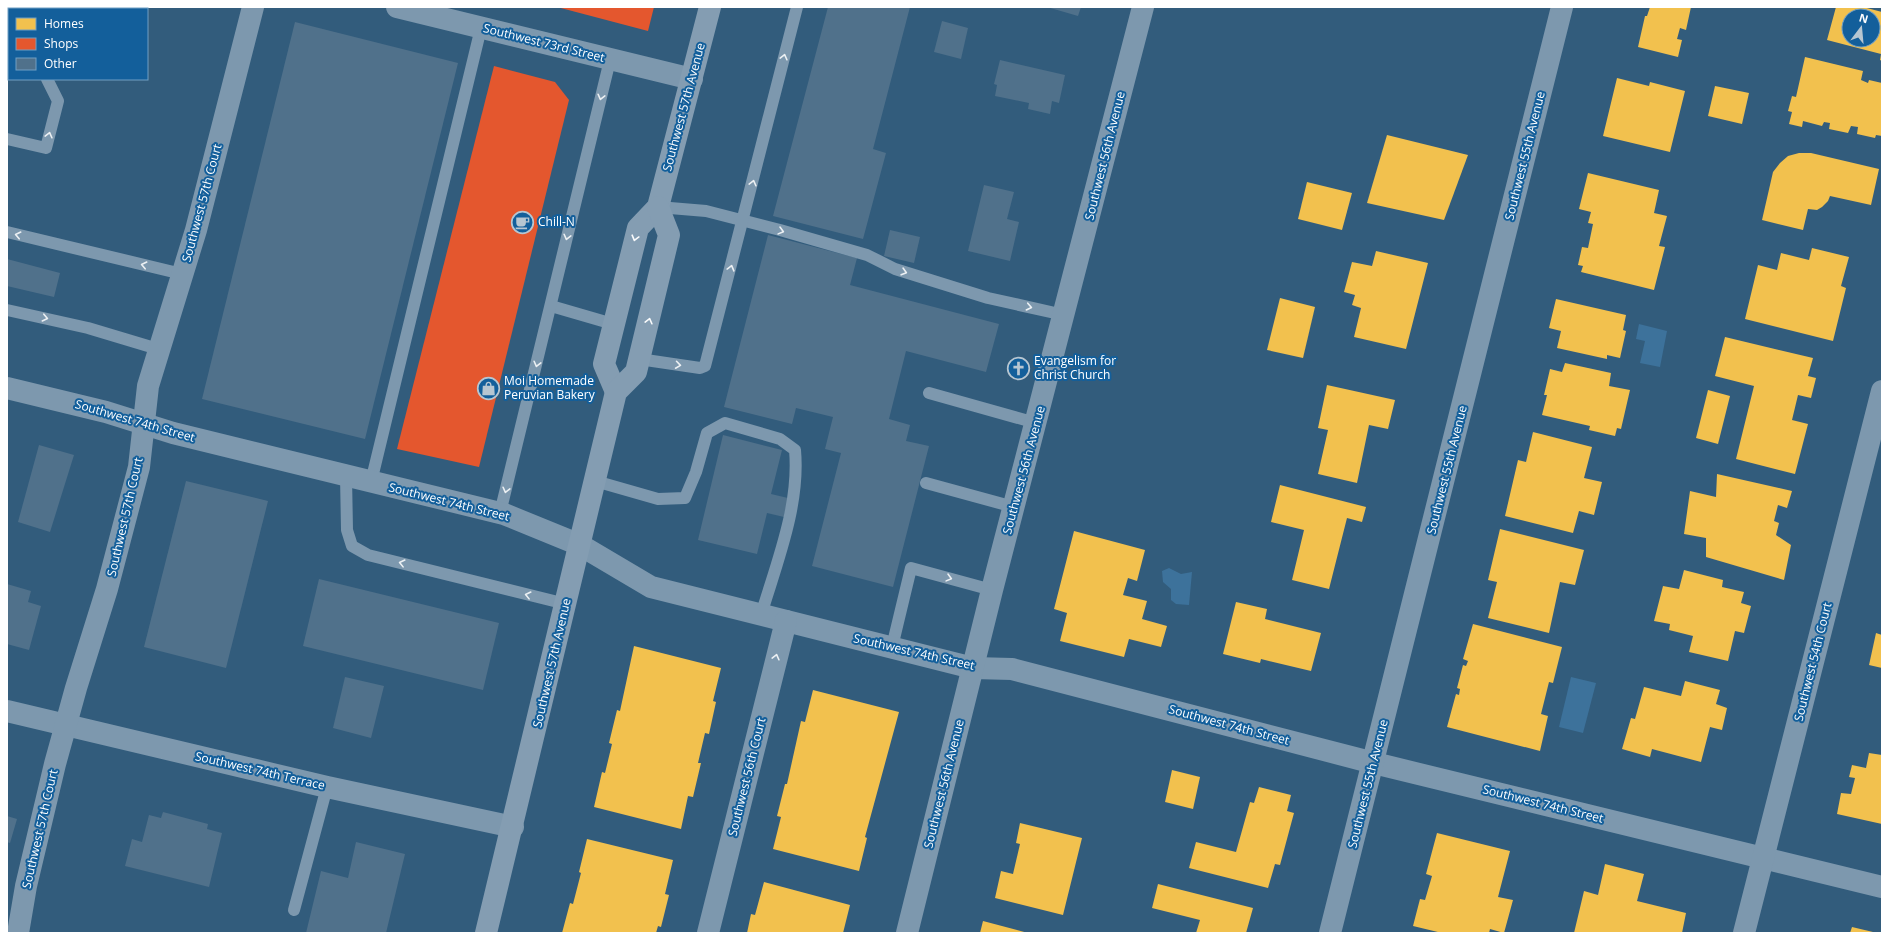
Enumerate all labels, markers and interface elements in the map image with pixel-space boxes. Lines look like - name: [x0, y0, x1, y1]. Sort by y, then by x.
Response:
- legend: [8, 8, 148, 80]
- north arrow: [1841, 8, 1881, 48]
- text: N: [1858, 9, 1870, 26]
- text: Homes: [44, 15, 84, 32]
- street label: Southwest 73rd Street: [482, 19, 607, 66]
- text: Shops: [44, 35, 79, 52]
- street label: Southwest 57th Avenue: [658, 41, 709, 173]
- one-way arrow: [779, 54, 788, 61]
- text: Other: [44, 55, 77, 72]
- street label: Southwest 56th Avenue: [1080, 89, 1129, 222]
- street label: Southwest 55th Avenue: [1500, 89, 1549, 222]
- one-way arrow: [597, 94, 606, 101]
- one-way arrow: [44, 132, 53, 139]
- street label: Southwest 57th Court: [178, 142, 225, 264]
- one-way arrow: [748, 180, 756, 186]
- cafe icon: Chill-N: [510, 209, 536, 235]
- place label: Chill-N: [538, 213, 575, 230]
- one-way arrow: [777, 226, 784, 235]
- one-way arrow: [15, 231, 22, 240]
- one-way arrow: [564, 234, 572, 241]
- one-way arrow: [631, 234, 640, 241]
- one-way arrow: [141, 261, 148, 270]
- one-way arrow: [726, 264, 735, 271]
- one-way arrow: [900, 267, 907, 276]
- one-way arrow: [1026, 303, 1032, 311]
- one-way arrow: [42, 314, 48, 322]
- one-way arrow: [644, 318, 652, 324]
- place label: Evangelism for Christ Church: [1034, 352, 1116, 383]
- church icon: Evangelism for Christ Church: [1006, 355, 1032, 381]
- one-way arrow: [675, 360, 681, 369]
- one-way arrow: [533, 361, 541, 367]
- place label: Moi Homemade Peruvian Bakery: [504, 372, 596, 403]
- shop icon: Moi Homemade Peruvian Bakery: [475, 375, 501, 401]
- street label: Southwest 74th Street: [73, 395, 197, 446]
- street label: Southwest 55th Avenue: [1422, 403, 1471, 536]
- street label: Southwest 56th Avenue: [998, 404, 1049, 536]
- street label: Southwest 57th Court: [103, 456, 146, 578]
- street label: Southwest 74th Street: [387, 478, 511, 525]
- one-way arrow: [502, 487, 510, 493]
- one-way arrow: [399, 559, 406, 568]
- one-way arrow: [945, 573, 952, 582]
- one-way arrow: [525, 591, 531, 599]
- street label: Southwest 57th Avenue: [528, 596, 575, 729]
- street label: Southwest 54th Court: [1790, 601, 1835, 723]
- street label: Southwest 74th Street: [852, 629, 976, 674]
- one-way arrow: [772, 654, 780, 660]
- street label: Southwest 74th Street: [1167, 700, 1291, 749]
- street label: Southwest 56th Court: [724, 716, 769, 838]
- street label: Southwest 56th Avenue: [919, 717, 968, 850]
- street label: Southwest 55th Avenue: [1343, 717, 1392, 850]
- street label: Southwest 74th Terrace: [194, 747, 327, 794]
- street label: Southwest 57th Court: [18, 768, 61, 890]
- street label: Southwest 74th Street: [1481, 780, 1605, 827]

